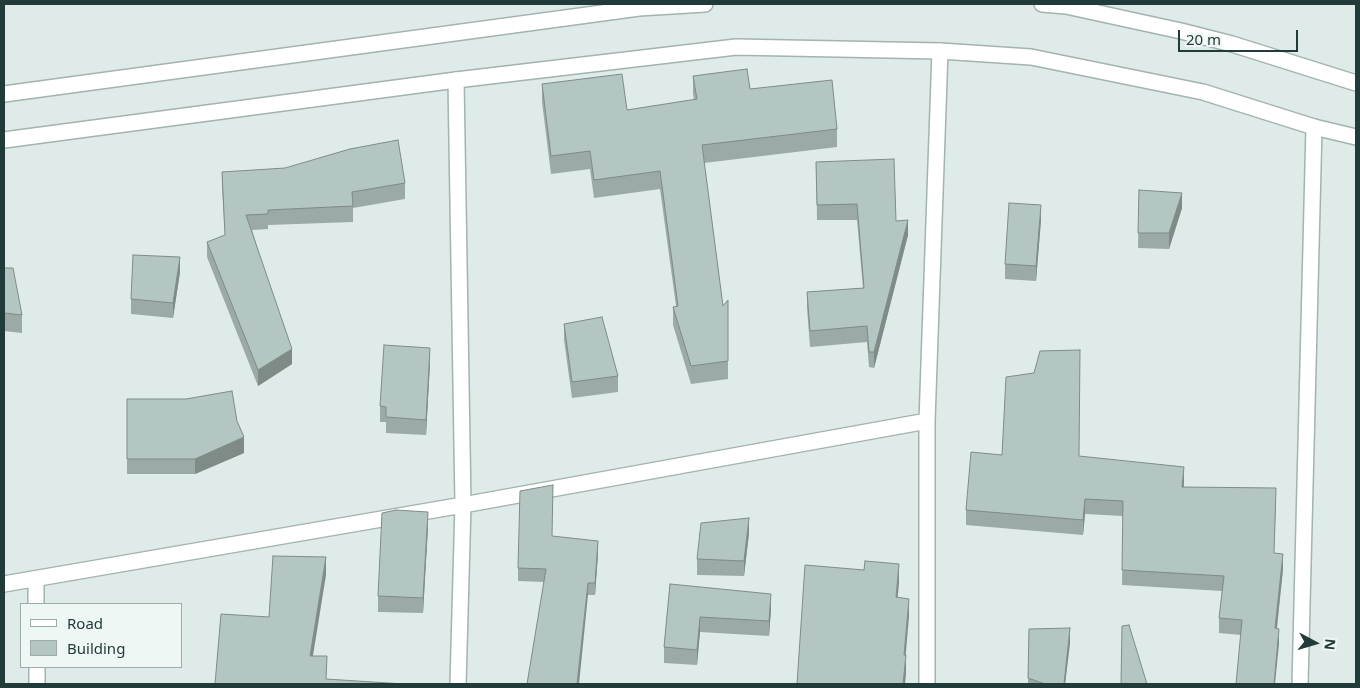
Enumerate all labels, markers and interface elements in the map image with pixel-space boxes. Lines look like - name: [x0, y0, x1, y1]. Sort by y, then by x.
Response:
- scale bar: [1180, 20, 1300, 52]
- text: 20 m: [1186, 29, 1221, 49]
- legend: [20, 603, 182, 668]
- text: Road: [67, 613, 103, 633]
- north arrow: [1290, 618, 1340, 668]
- text: Building: [67, 638, 125, 658]
- text: N: [1320, 638, 1340, 651]

